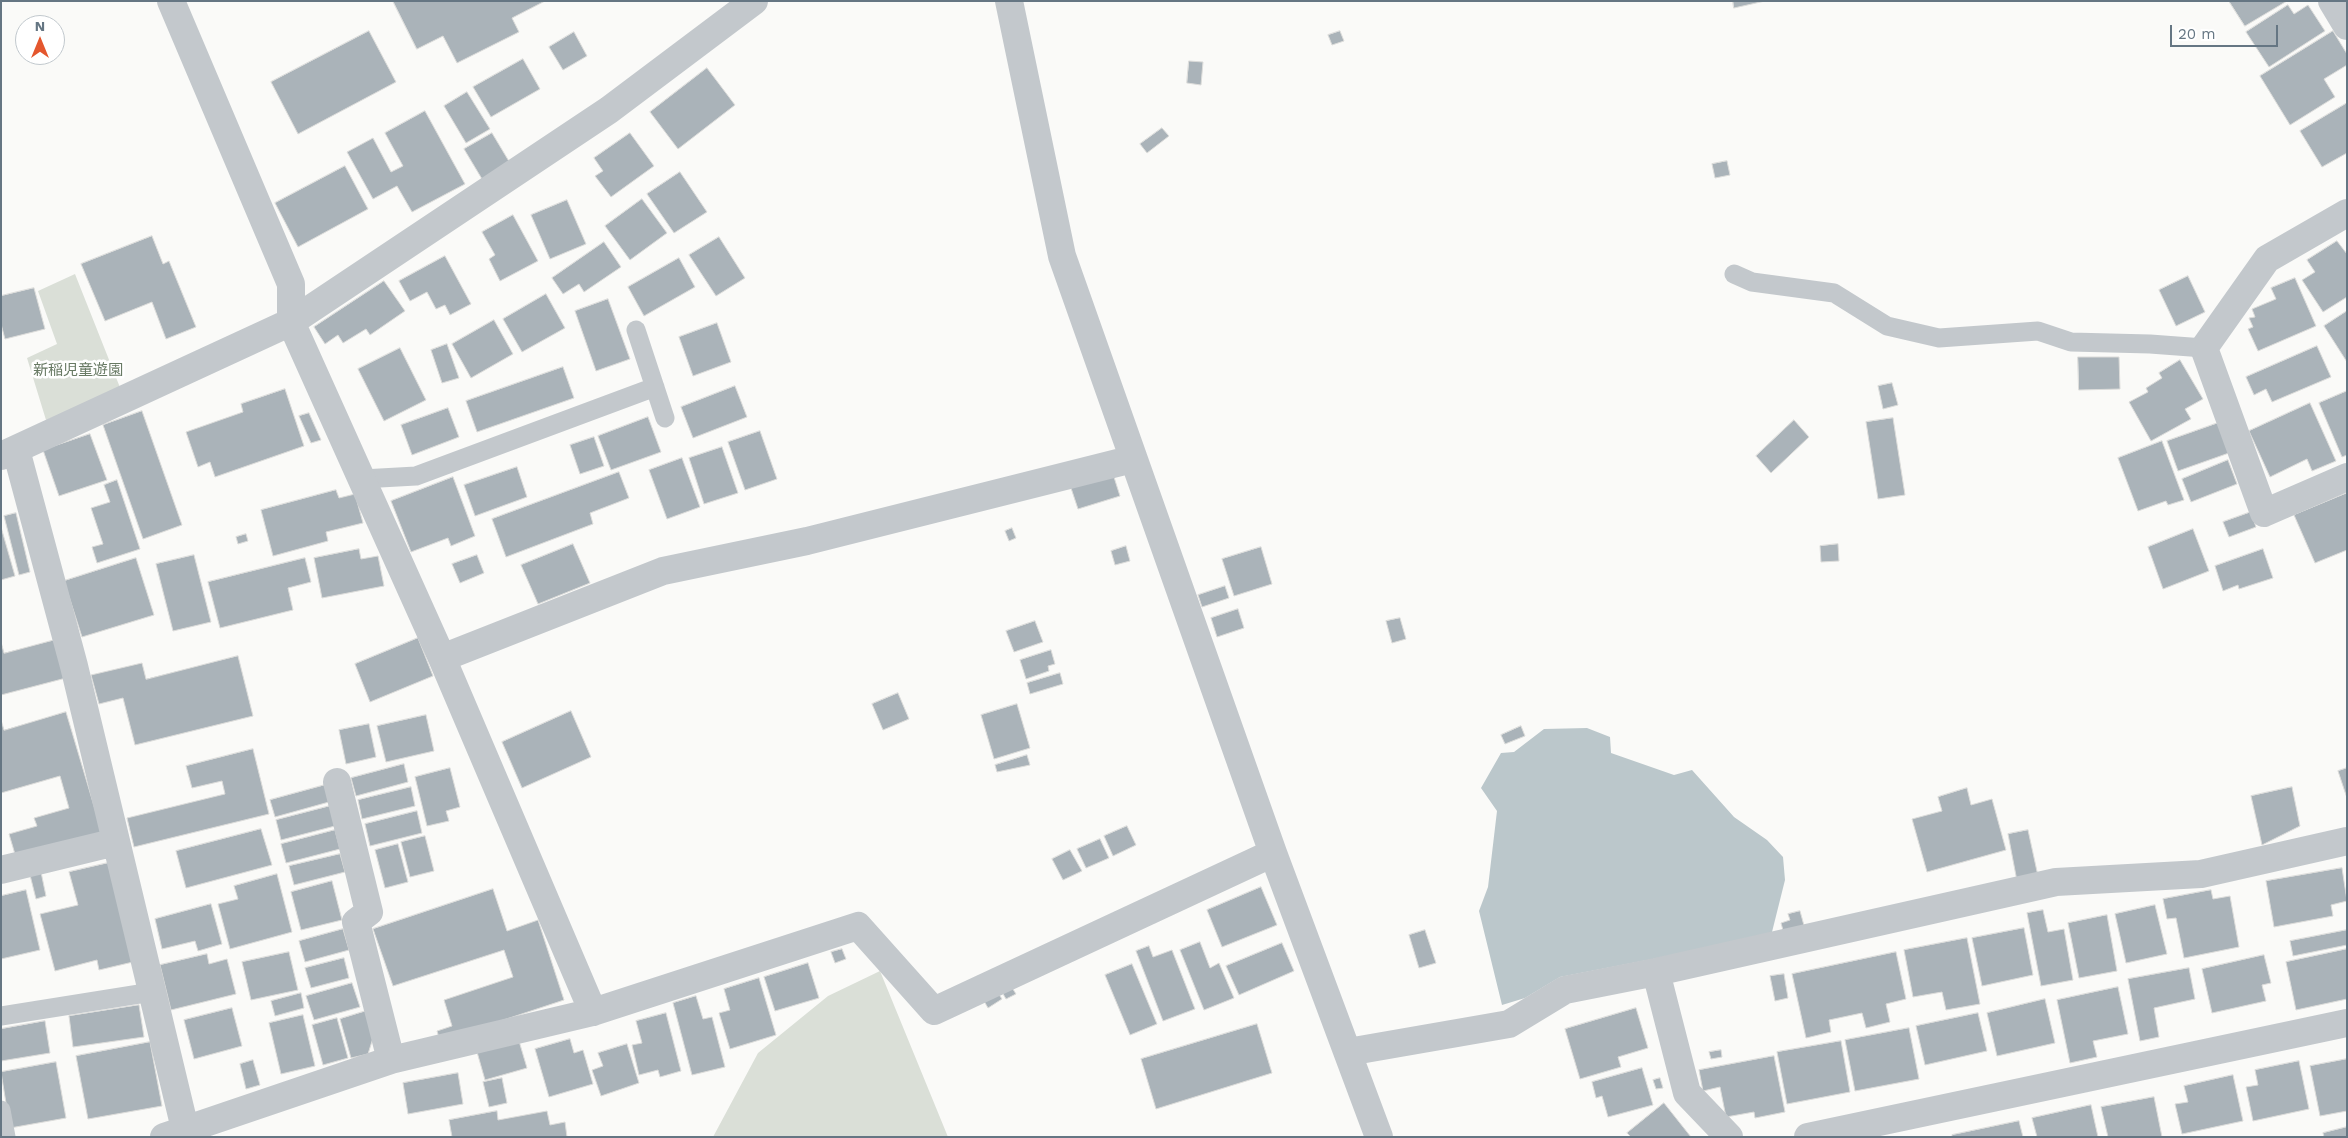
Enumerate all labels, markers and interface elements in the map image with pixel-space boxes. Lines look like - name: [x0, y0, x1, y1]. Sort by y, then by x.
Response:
- north arrow: [15, 15, 65, 65]
- scale bar: [2173, 15, 2280, 47]
- text: N: [35, 18, 45, 34]
- text: 20 m: [2178, 25, 2216, 43]
- park label: 新稲児童遊園: [33, 362, 123, 380]

